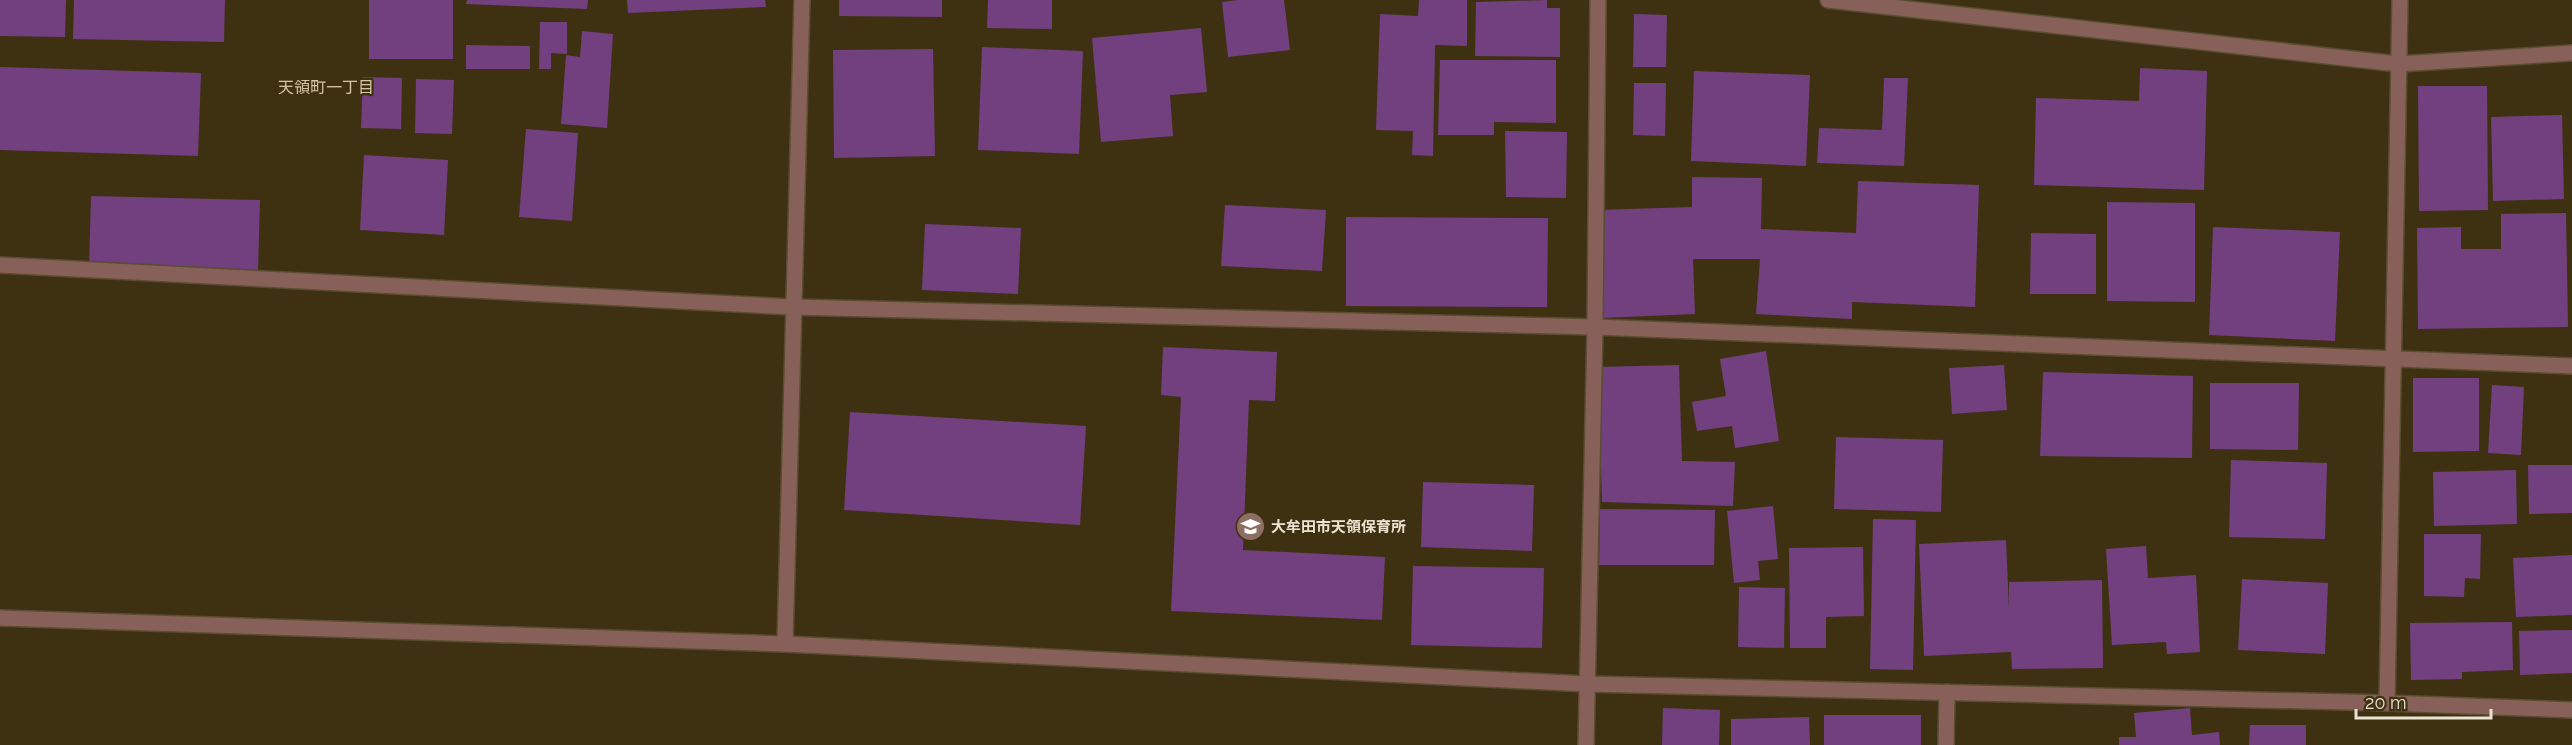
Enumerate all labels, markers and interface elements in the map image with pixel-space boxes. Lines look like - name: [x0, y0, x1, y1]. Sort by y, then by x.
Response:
- district label: 天領町一丁目: [278, 78, 374, 97]
- school or university icon: 大牟田市天領保育所: [1234, 511, 1266, 543]
- place label: 大牟田市天領保育所: [1271, 518, 1406, 536]
- scale bar: [2356, 682, 2491, 720]
- text: 20 m: [2365, 692, 2407, 713]

